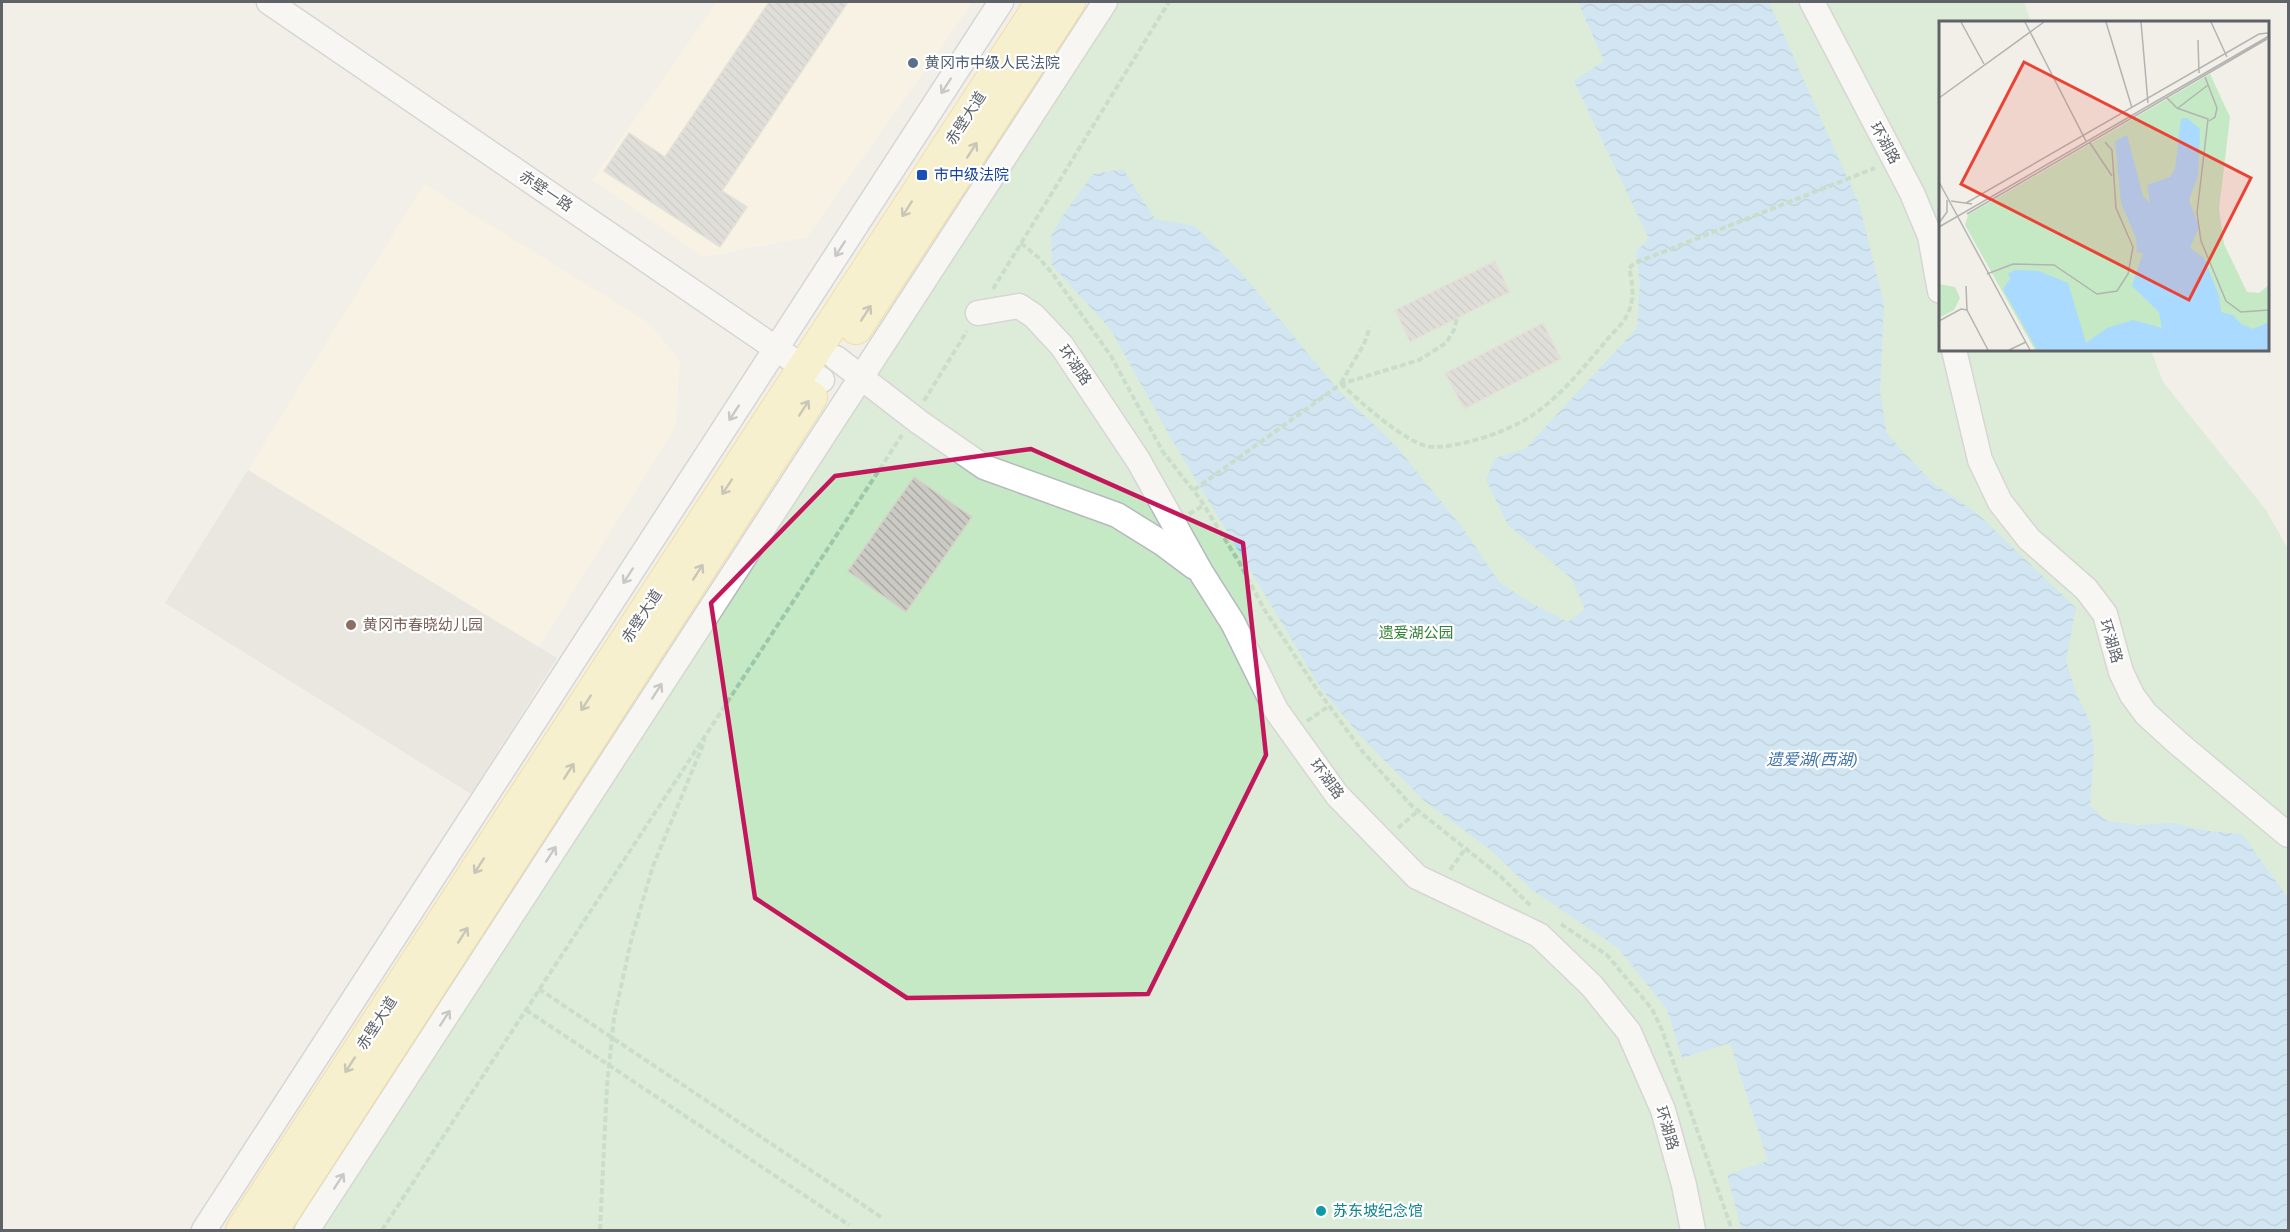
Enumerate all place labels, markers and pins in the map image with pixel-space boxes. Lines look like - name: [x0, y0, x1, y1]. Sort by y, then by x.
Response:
- place label: 黄冈市中级人民法院: [925, 54, 1060, 72]
- marker: 黄冈市中级人民法院: [906, 56, 920, 70]
- place label: 市中级法院: [934, 166, 1009, 184]
- marker: 市中级法院: [915, 168, 929, 182]
- place label: 黄冈市春晓幼儿园: [363, 616, 483, 634]
- marker: 黄冈市春晓幼儿园: [344, 618, 358, 632]
- place label: 苏东坡纪念馆: [1333, 1202, 1423, 1220]
- marker: 苏东坡纪念馆: [1314, 1204, 1328, 1218]

